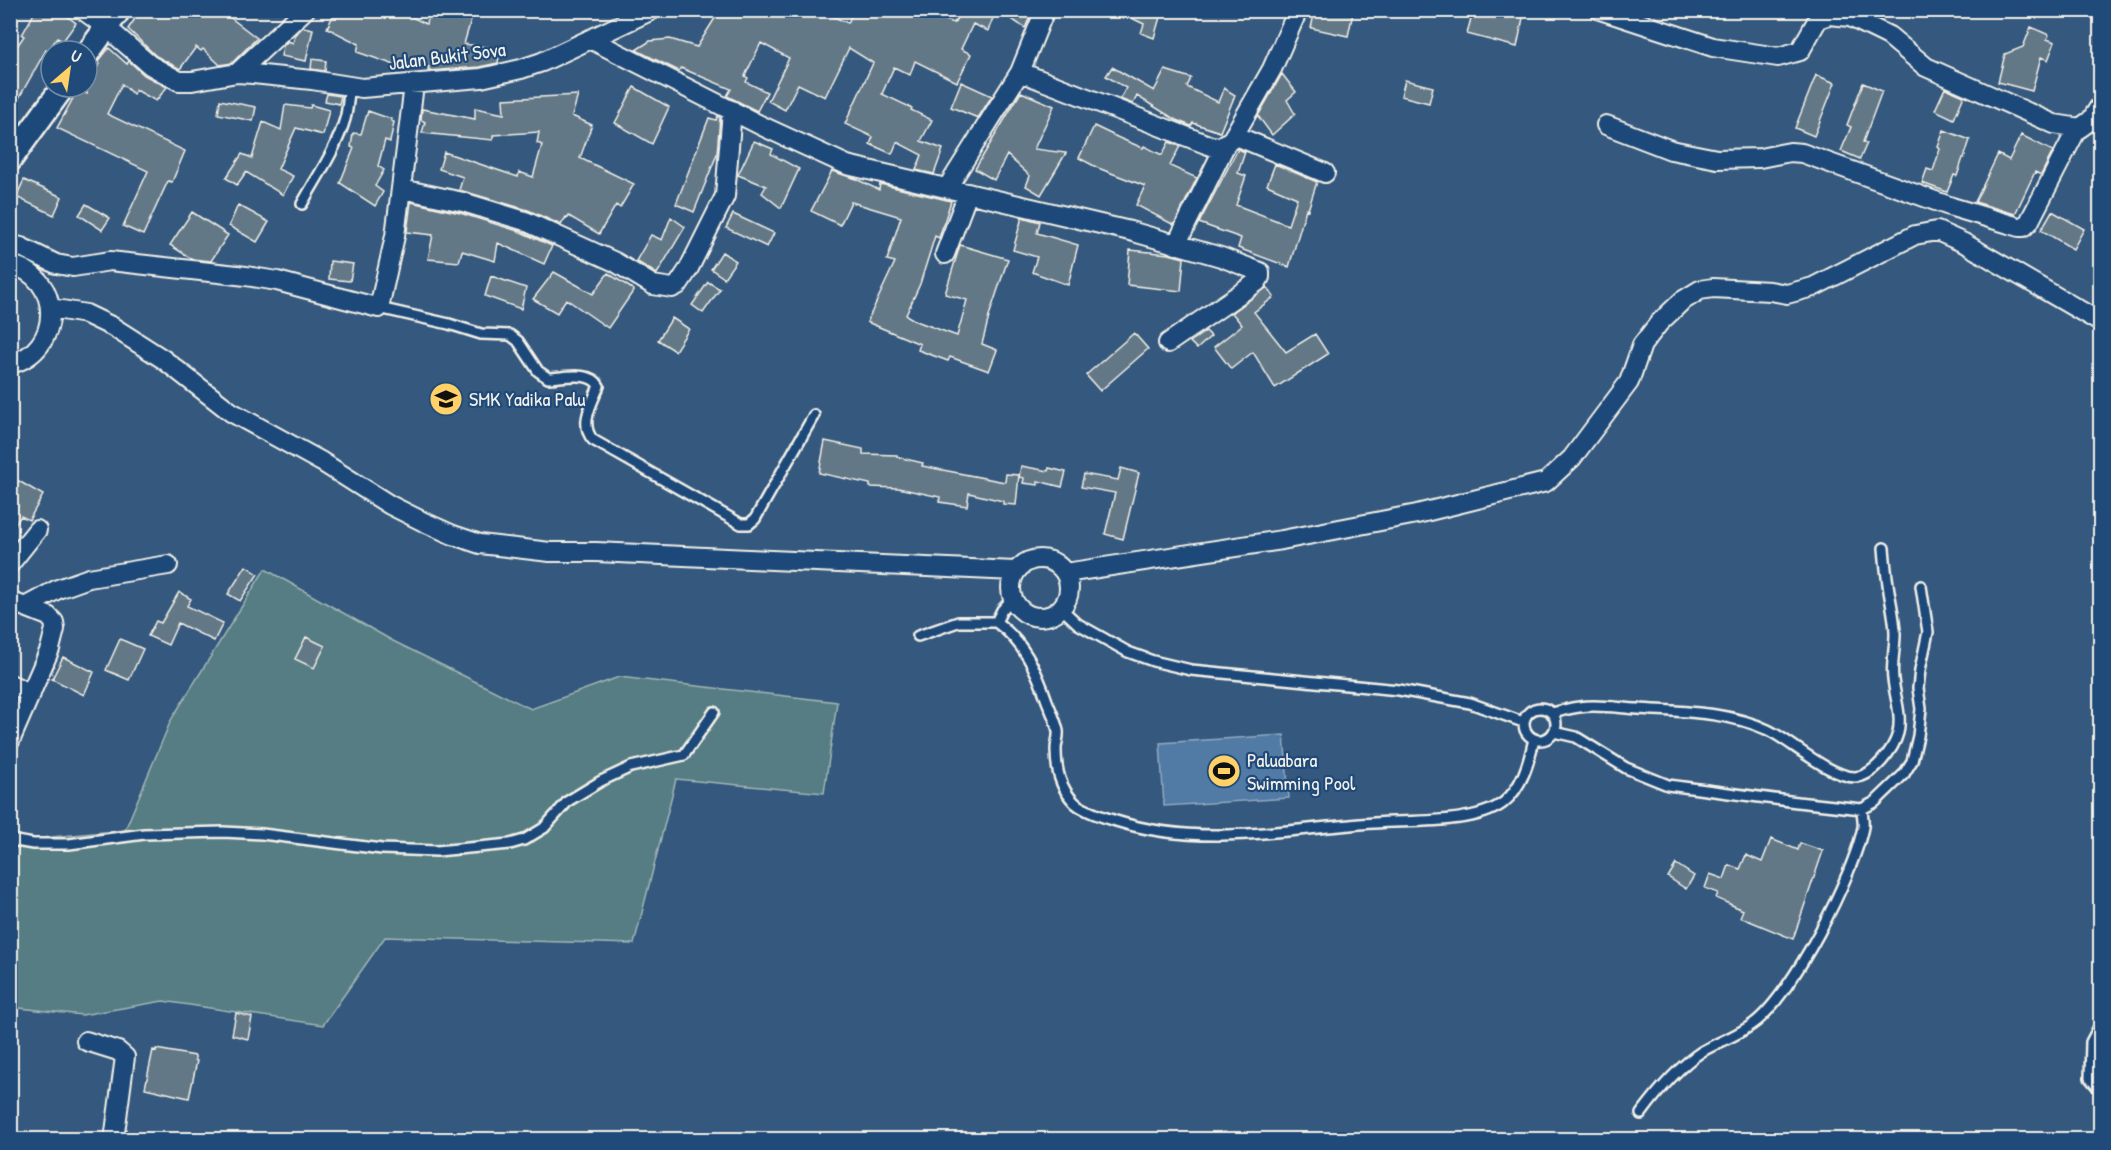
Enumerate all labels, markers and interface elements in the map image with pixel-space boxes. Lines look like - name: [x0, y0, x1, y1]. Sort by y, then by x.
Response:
- street label: Jalan Bukit Sova: [387, 35, 507, 76]
- north arrow: [39, 39, 99, 99]
- text: U: [67, 44, 86, 68]
- school or university icon: SMK Yadika Palu: [428, 381, 464, 417]
- place label: SMK Yadika Palu: [469, 385, 586, 412]
- place label: Paluabara Swimming Pool: [1247, 746, 1356, 796]
- sports icon: Paluabara Swimming Pool: [1206, 753, 1242, 789]

